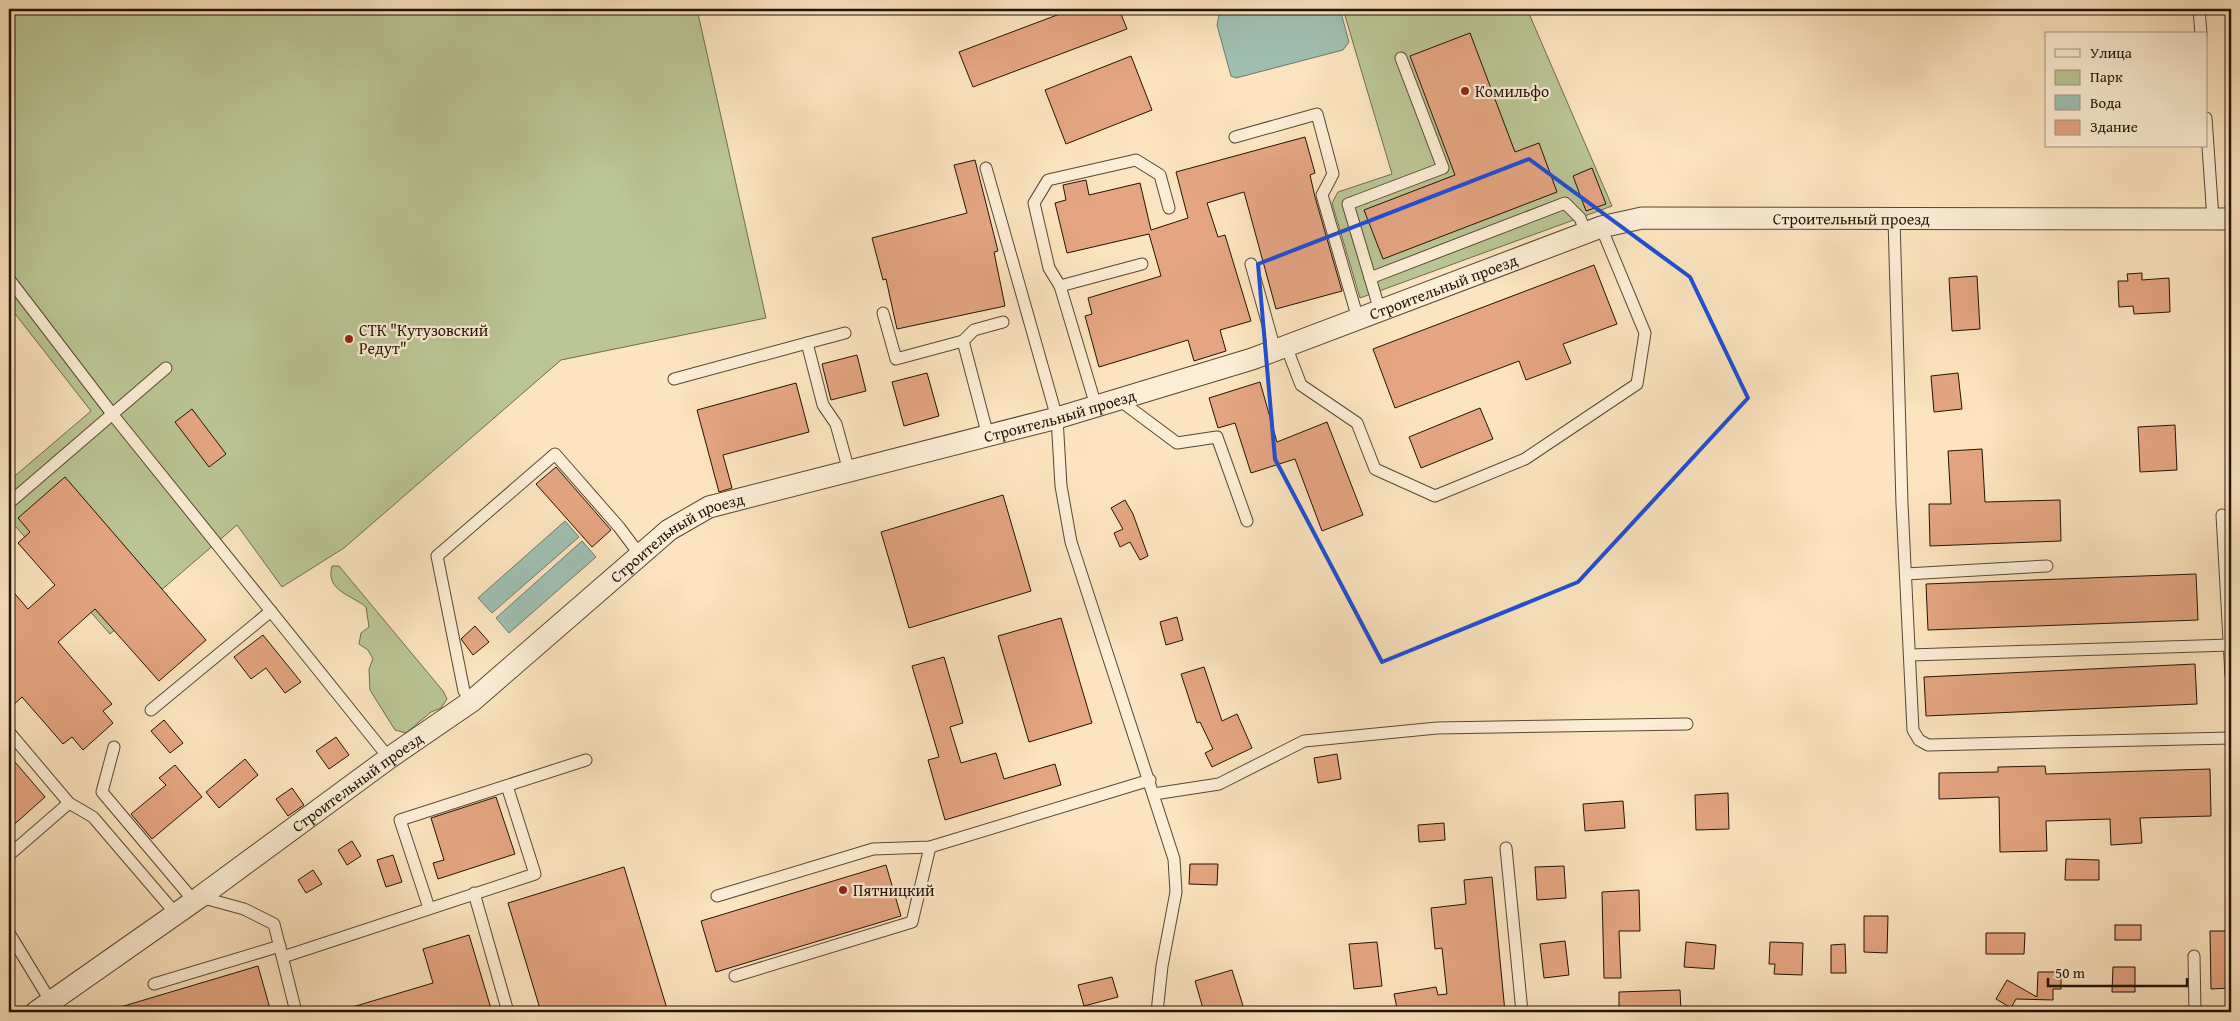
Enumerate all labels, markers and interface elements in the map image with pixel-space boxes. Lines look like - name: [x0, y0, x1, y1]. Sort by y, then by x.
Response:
- legend: [2045, 32, 2208, 148]
- text: Улица: [2090, 42, 2133, 63]
- text: Парк: [2090, 66, 2123, 87]
- place label: Комильфо: [1475, 79, 1549, 103]
- marker: Комильфо: [1459, 85, 1471, 97]
- text: Вода: [2090, 92, 2122, 113]
- text: Здание: [2090, 116, 2138, 137]
- street label: Строительный проезд: [1773, 206, 1930, 230]
- street label: Строительный проезд: [1366, 248, 1521, 326]
- place label: СТК "Кутузовский Редут": [359, 318, 489, 360]
- marker: СТК "Кутузовский Редут": [343, 333, 355, 345]
- street label: Строительный проезд: [981, 383, 1139, 448]
- street label: Строительный проезд: [605, 486, 747, 588]
- street label: Строительный проезд: [287, 726, 428, 838]
- place label: Пятницкий: [853, 878, 935, 902]
- marker: Пятницкий: [837, 884, 849, 896]
- scale bar: [2048, 956, 2186, 988]
- text: 50 m: [2055, 962, 2086, 983]

